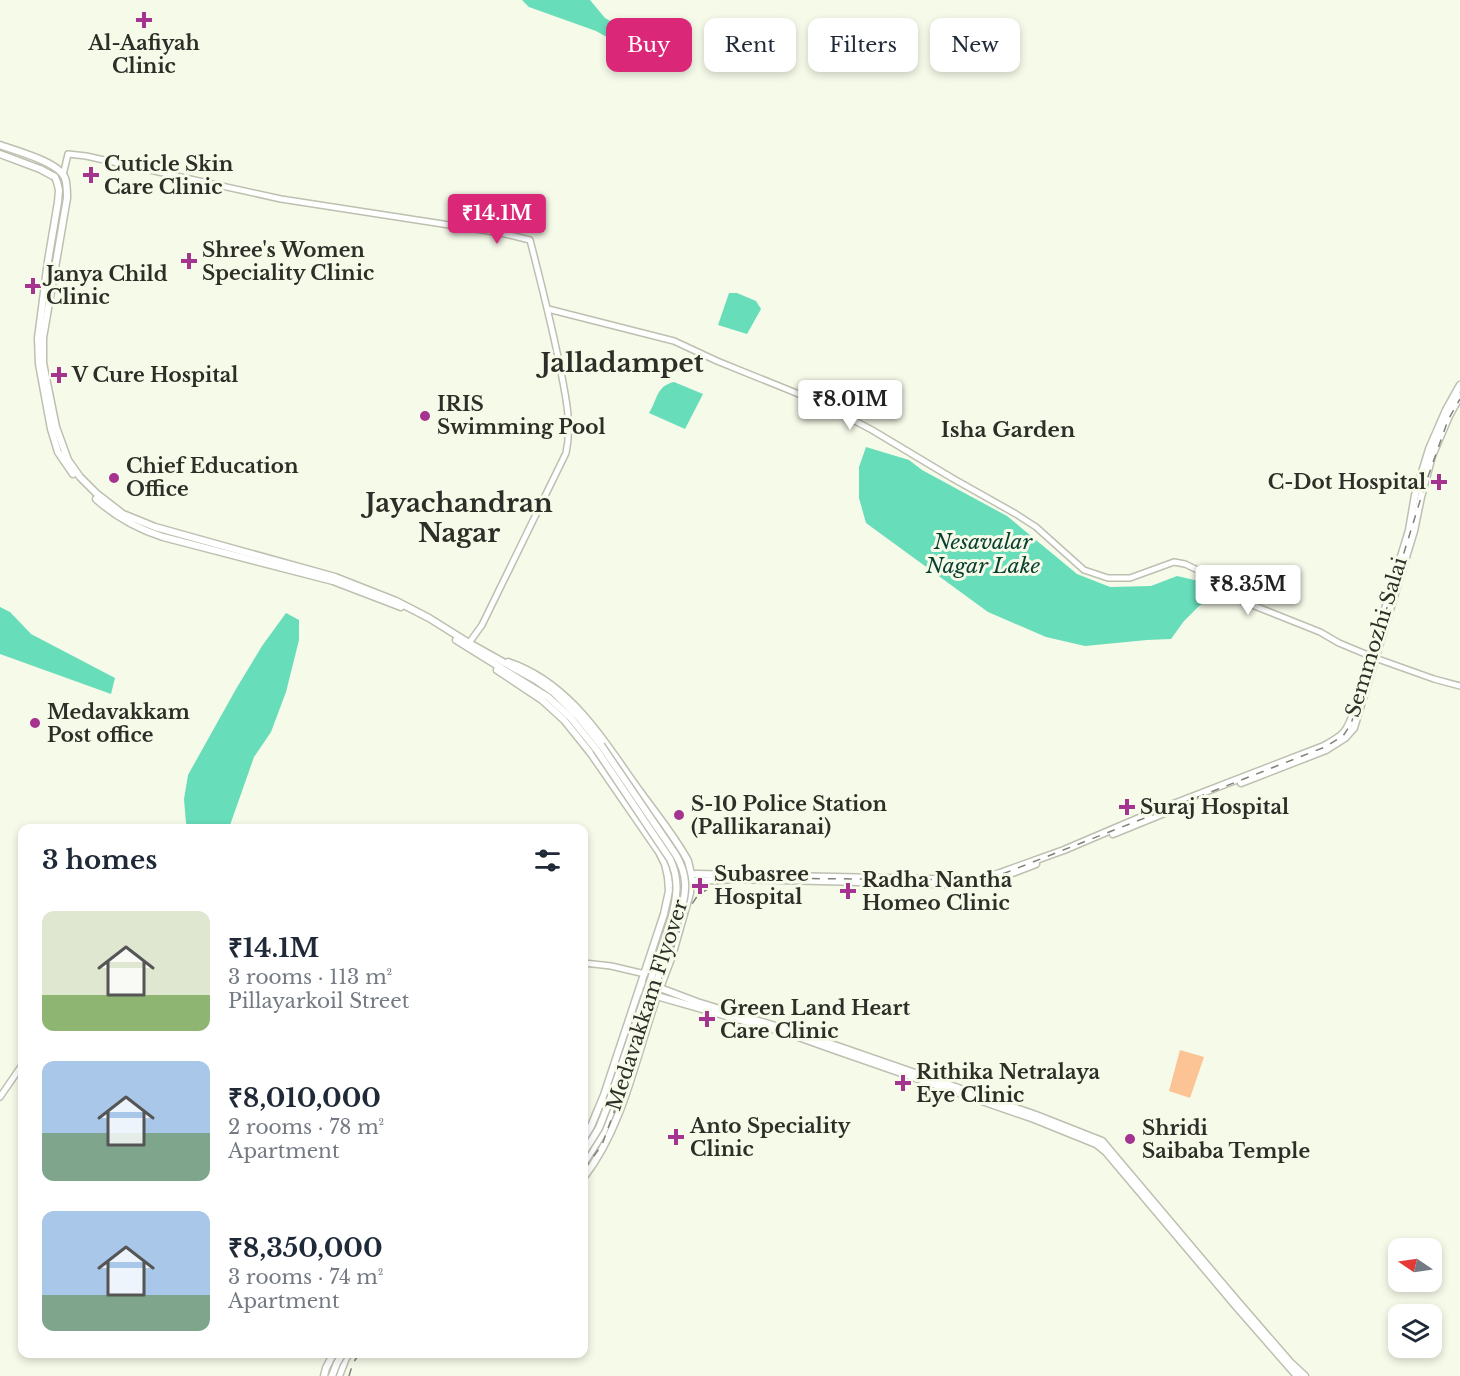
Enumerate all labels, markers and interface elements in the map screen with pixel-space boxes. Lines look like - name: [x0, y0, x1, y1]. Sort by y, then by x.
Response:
- marker: Al-Aafiyah Clinic: [135, 11, 153, 29]
- chip: Buy: [606, 18, 692, 72]
- chip: Rent: [704, 18, 796, 72]
- chip: Filters: [808, 18, 918, 72]
- chip: New: [930, 18, 1020, 72]
- place label: Al-Aafiyah Clinic: [87, 31, 201, 78]
- place label: Cuticle Skin Care Clinic: [104, 152, 234, 199]
- marker: Cuticle Skin Care Clinic: [82, 166, 100, 184]
- pin: ₹14.1M: [448, 194, 546, 245]
- text: ₹14.1M: [462, 201, 532, 225]
- place label: Shree's Women Speciality Clinic: [202, 238, 374, 285]
- marker: Shree's Women Speciality Clinic: [180, 252, 198, 270]
- place label: Janya Child Clinic: [42, 262, 168, 309]
- marker: Janya Child Clinic: [24, 277, 42, 295]
- district label: Jalladampet: [535, 347, 704, 379]
- place label: V Cure Hospital: [71, 363, 238, 387]
- marker: V Cure Hospital: [50, 366, 68, 384]
- pin: ₹8.01M: [801, 380, 899, 431]
- text: ₹8.01M: [812, 387, 888, 411]
- place label: IRIS Swimming Pool: [437, 392, 606, 439]
- marker: IRIS Swimming Pool: [418, 409, 432, 423]
- district label: Isha Garden: [941, 417, 1075, 443]
- place label: Chief Education Office: [126, 454, 299, 501]
- place label: C-Dot Hospital: [1268, 470, 1426, 494]
- marker: Chief Education Office: [107, 471, 121, 485]
- marker: C-Dot Hospital: [1430, 473, 1448, 491]
- district label: Jayachandran Nagar: [360, 487, 553, 549]
- water label: Nesavalar Nagar Lake: [925, 529, 1041, 579]
- street label: Semmozhi Salai: [1340, 554, 1412, 720]
- pin: ₹8.35M: [1199, 565, 1297, 616]
- text: ₹8.35M: [1210, 572, 1286, 596]
- place label: Medavakkam Post office: [47, 700, 190, 747]
- marker: Medavakkam Post office: [28, 716, 42, 730]
- place label: S-10 Police Station (Pallikaranai): [691, 792, 888, 839]
- place label: Suraj Hospital: [1140, 795, 1289, 819]
- marker: Suraj Hospital: [1118, 798, 1136, 816]
- marker: S-10 Police Station (Pallikaranai): [672, 808, 686, 822]
- text: 3 homes: [42, 844, 157, 876]
- icon: filters: [531, 844, 564, 877]
- place label: Subasree Hospital: [714, 862, 809, 909]
- place label: Radha Nantha Homeo Clinic: [862, 868, 1013, 915]
- marker: Subasree Hospital: [691, 877, 709, 895]
- marker: Radha Nantha Homeo Clinic: [839, 882, 857, 900]
- street label: Medavakkam Flyover: [602, 896, 693, 1114]
- text: ₹14.1M: [228, 932, 319, 964]
- icon: home: [90, 935, 162, 1007]
- text: 3 rooms · 113 m²: [228, 965, 392, 989]
- text: Pillayarkoil Street: [228, 989, 409, 1013]
- place label: Green Land Heart Care Clinic: [720, 996, 911, 1043]
- marker: Green Land Heart Care Clinic: [698, 1010, 716, 1028]
- place label: Rithika Netralaya Eye Clinic: [916, 1060, 1101, 1107]
- marker: Rithika Netralaya Eye Clinic: [894, 1074, 912, 1092]
- text: ₹8,010,000: [228, 1082, 381, 1114]
- icon: home: [90, 1085, 162, 1157]
- place label: Anto Speciality Clinic: [689, 1114, 852, 1161]
- text: 2 rooms · 78 m²: [228, 1115, 384, 1139]
- place label: Shridi Saibaba Temple: [1142, 1116, 1310, 1163]
- marker: Anto Speciality Clinic: [667, 1128, 685, 1146]
- marker: Shridi Saibaba Temple: [1123, 1132, 1137, 1146]
- text: Apartment: [228, 1139, 339, 1163]
- text: ₹8,350,000: [228, 1232, 383, 1264]
- icon: home: [90, 1235, 162, 1307]
- north arrow: [1388, 1238, 1442, 1292]
- map controls: [1388, 1238, 1442, 1358]
- text: 3 rooms · 74 m²: [228, 1265, 384, 1289]
- text: Apartment: [228, 1289, 339, 1313]
- button: layers: [1388, 1304, 1442, 1358]

